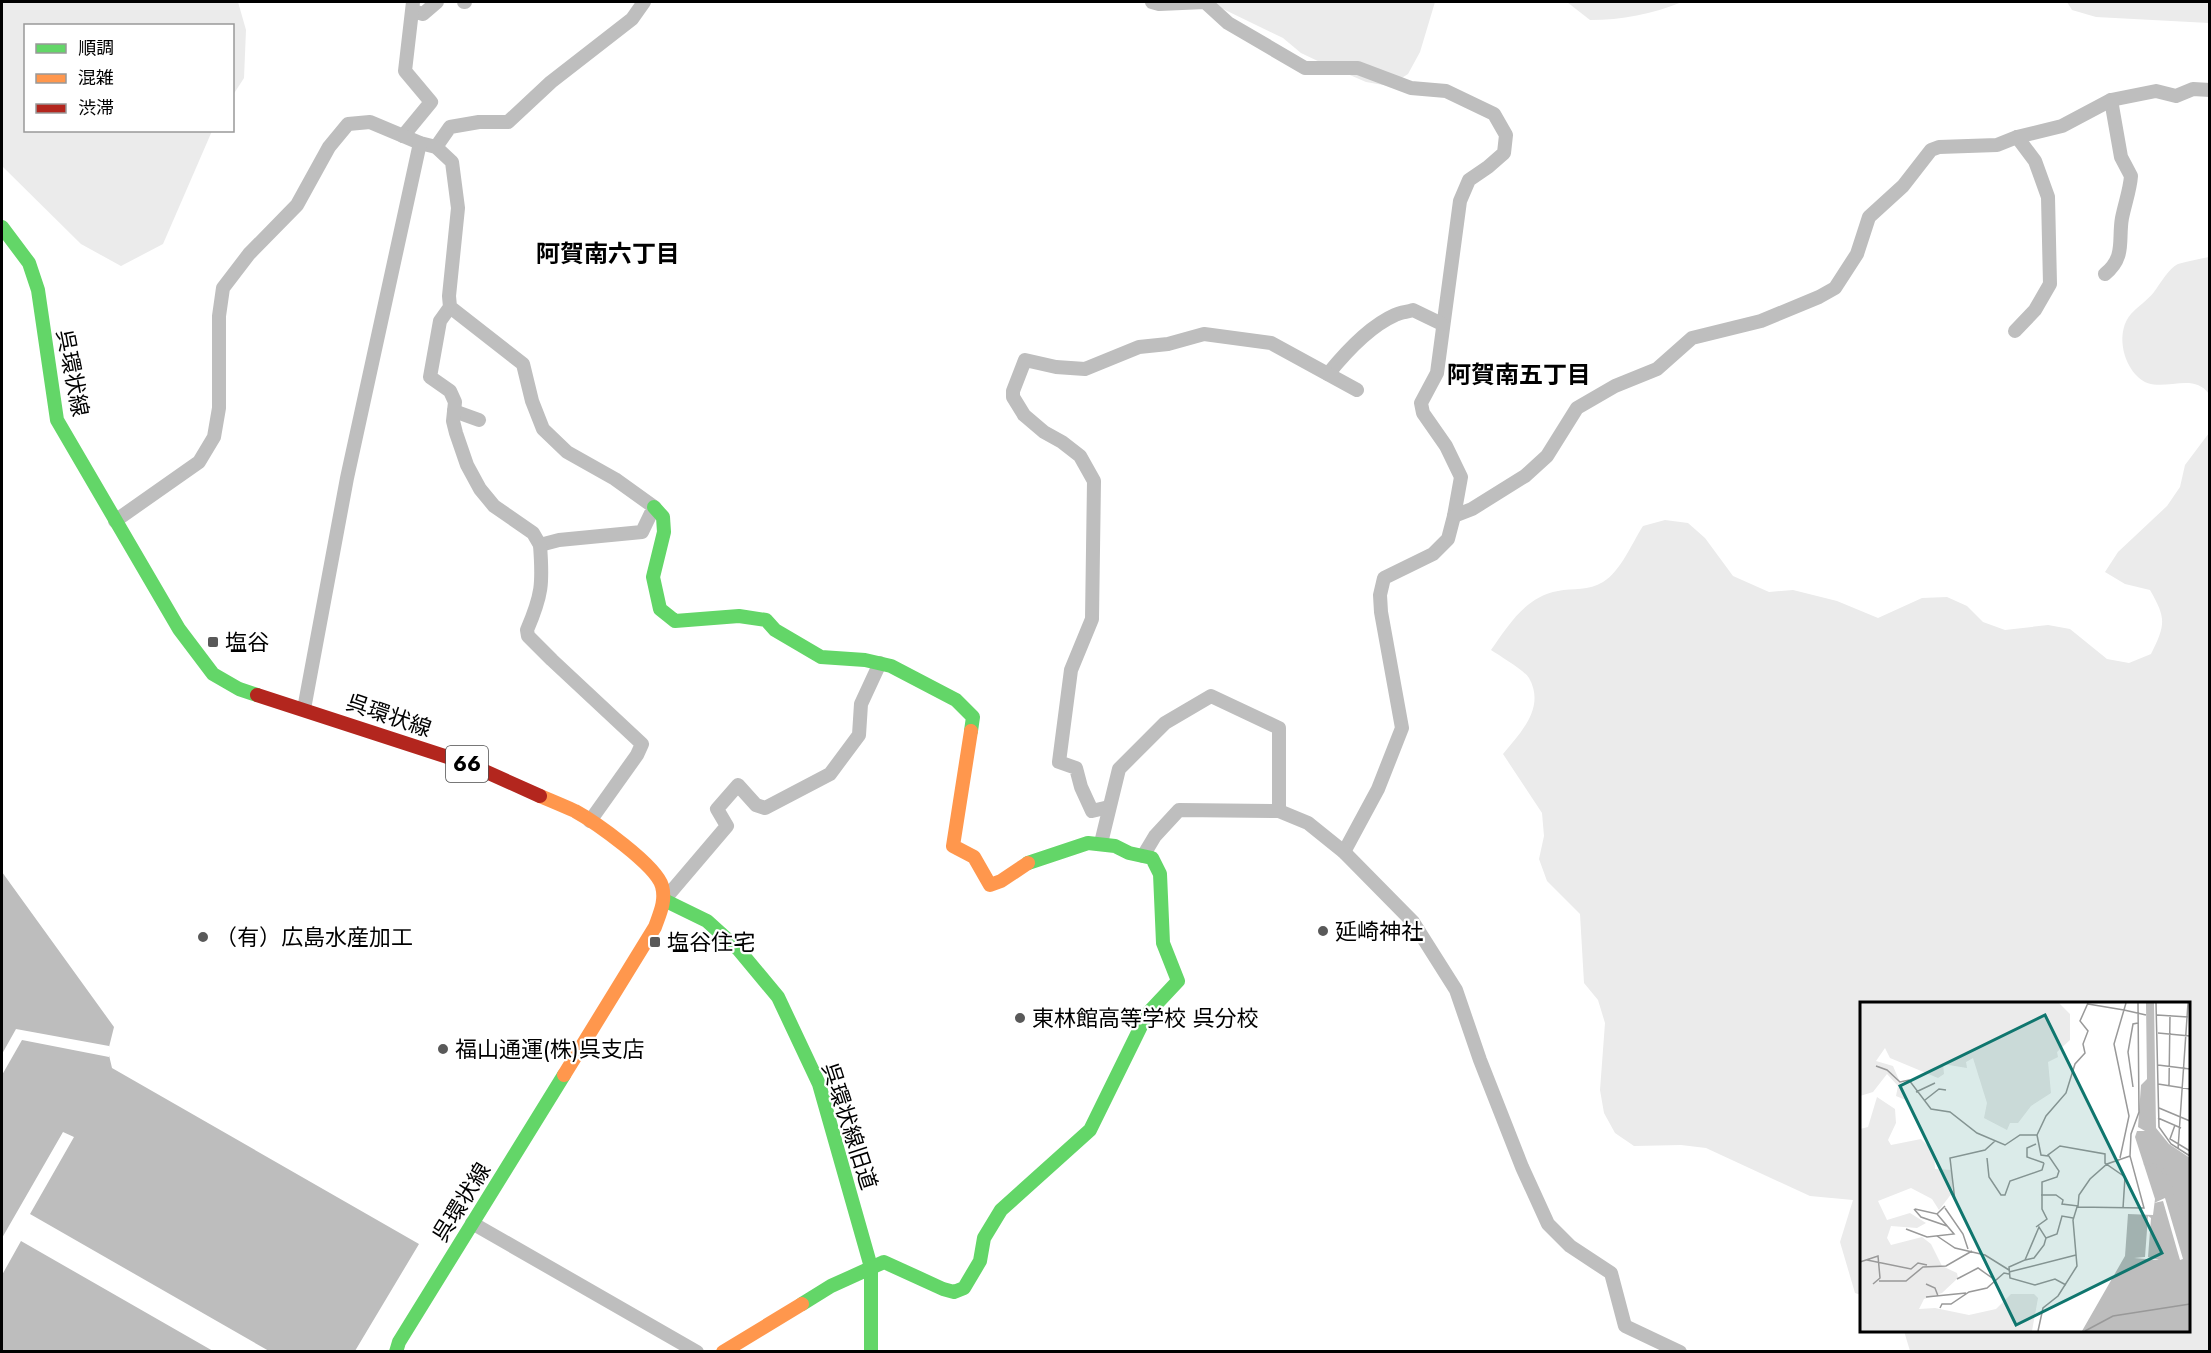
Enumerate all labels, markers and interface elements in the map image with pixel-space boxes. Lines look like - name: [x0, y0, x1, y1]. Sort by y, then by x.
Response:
- legend: [24, 24, 234, 132]
- text: 順調: [78, 35, 114, 61]
- text: 混雑: [78, 65, 114, 91]
- text: 渋滞: [78, 95, 114, 121]
- district label: 阿賀南六丁目: [536, 236, 680, 271]
- street label: 呉環状線: [49, 327, 97, 419]
- district label: 阿賀南五丁目: [1447, 357, 1591, 392]
- place label: 塩谷: [225, 626, 269, 658]
- marker: 塩谷: [206, 635, 220, 649]
- street label: 呉環状線: [342, 686, 436, 744]
- road number: 66: [446, 746, 488, 782]
- place label: 延崎神社: [1335, 915, 1423, 947]
- place label: （有）広島水産加工: [215, 921, 413, 953]
- marker: 延崎神社: [1316, 924, 1330, 938]
- place label: 塩谷住宅: [667, 926, 755, 958]
- marker: （有）広島水産加工: [196, 930, 210, 944]
- marker: 塩谷住宅: [648, 935, 662, 949]
- place label: 東林館高等学校 呉分校: [1032, 1002, 1259, 1034]
- inset map: [1860, 1002, 2190, 1332]
- marker: 東林館高等学校 呉分校: [1013, 1011, 1027, 1025]
- place label: 福山通運(株)呉支店: [455, 1033, 645, 1065]
- marker: 福山通運(株)呉支店: [436, 1042, 450, 1056]
- street label: 呉環状線旧道: [814, 1058, 886, 1194]
- street label: 呉環状線: [424, 1156, 498, 1248]

